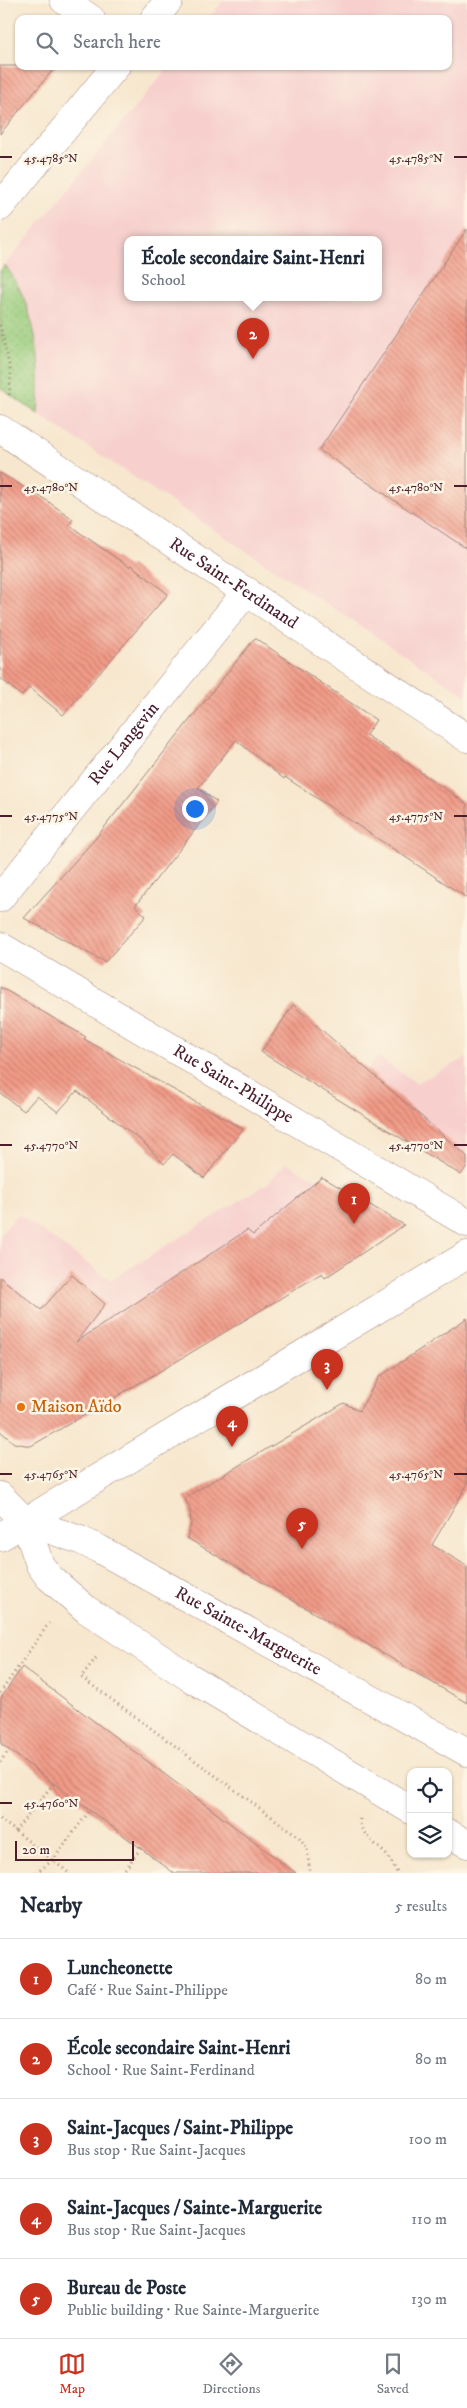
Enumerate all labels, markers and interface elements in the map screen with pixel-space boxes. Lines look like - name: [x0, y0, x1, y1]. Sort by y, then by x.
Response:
- search box: [15, 15, 452, 70]
- icon: search: [33, 29, 61, 57]
- text: Search here: [73, 31, 161, 54]
- text: 45.4785°N: [24, 151, 78, 166]
- text: 45.4785°N: [389, 151, 443, 166]
- popup: [124, 236, 382, 301]
- text: École secondaire Saint-Henri: [141, 247, 365, 270]
- text: School: [141, 270, 185, 290]
- pin: 2: [237, 318, 269, 359]
- text: 45.4780°N: [24, 480, 78, 495]
- text: 45.4780°N: [389, 480, 443, 495]
- street label: Rue Saint-Ferdinand: [165, 533, 302, 634]
- street label: Rue Langevin: [84, 697, 164, 790]
- your location: [182, 796, 208, 822]
- text: 45.4775°N: [24, 809, 78, 824]
- text: 45.4775°N: [389, 809, 443, 824]
- street label: Rue Saint-Philippe: [169, 1040, 297, 1128]
- text: 45.4770°N: [24, 1138, 79, 1153]
- text: 45.4770°N: [389, 1138, 444, 1153]
- pin: 1: [338, 1183, 370, 1224]
- pin: 3: [311, 1349, 343, 1390]
- place label: Maison Aïdo: [31, 1396, 122, 1418]
- marker: Maison Aïdo: [15, 1401, 27, 1413]
- pin: 4: [216, 1406, 248, 1447]
- text: 45.4765°N: [24, 1467, 78, 1482]
- text: 45.4765°N: [389, 1467, 443, 1482]
- pin: 5: [286, 1508, 318, 1549]
- street label: Rue Sainte-Marguerite: [171, 1582, 325, 1681]
- map controls: [407, 1768, 452, 1858]
- button: locate: [407, 1768, 452, 1813]
- text: 45.4760°N: [24, 1796, 78, 1811]
- button: layers: [407, 1813, 452, 1858]
- scale bar: [15, 1838, 134, 1861]
- text: 20 m: [22, 1841, 50, 1859]
- text: Nearby: [20, 1893, 82, 1919]
- text: 5 results: [395, 1896, 447, 1916]
- text: Luncheonette: [67, 1957, 173, 1980]
- text: 1: [33, 1969, 39, 1989]
- text: 80 m: [415, 1969, 447, 1989]
- text: Café · Rue Saint-Philippe: [67, 1980, 228, 2000]
- text: École secondaire Saint-Henri: [67, 2037, 290, 2060]
- text: 2: [32, 2049, 40, 2069]
- text: 80 m: [415, 2049, 447, 2069]
- text: School · Rue Saint-Ferdinand: [67, 2060, 255, 2080]
- text: Saint-Jacques / Saint-Philippe: [67, 2117, 293, 2140]
- text: 3: [33, 2129, 39, 2149]
- text: 100 m: [409, 2129, 447, 2149]
- text: Bus stop · Rue Saint-Jacques: [67, 2140, 246, 2160]
- text: Saint-Jacques / Sainte-Marguerite: [67, 2197, 322, 2220]
- text: 4: [31, 2209, 41, 2229]
- text: 110 m: [411, 2209, 447, 2229]
- text: Bus stop · Rue Saint-Jacques: [67, 2220, 246, 2240]
- text: Bureau de Poste: [67, 2277, 186, 2300]
- text: 5: [32, 2289, 40, 2309]
- text: 130 m: [411, 2289, 447, 2309]
- text: Public building · Rue Sainte-Marguerite: [67, 2300, 319, 2320]
- tab: Map: [58, 2350, 86, 2398]
- tab: Directions: [202, 2350, 260, 2398]
- tab: Saved: [377, 2350, 409, 2398]

